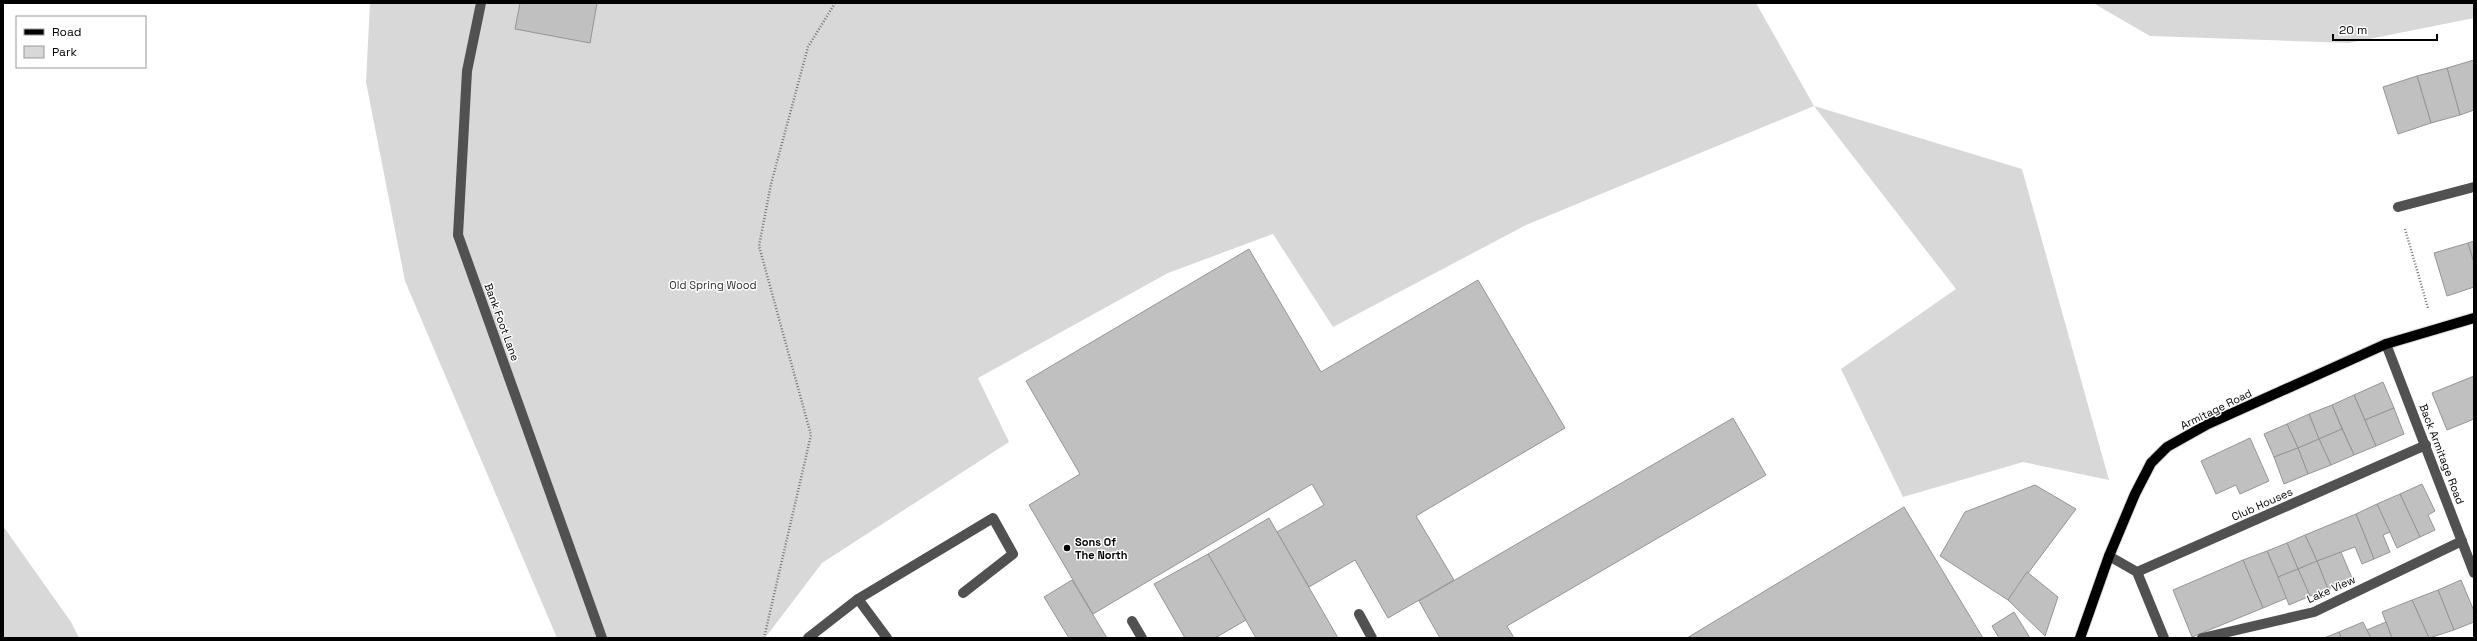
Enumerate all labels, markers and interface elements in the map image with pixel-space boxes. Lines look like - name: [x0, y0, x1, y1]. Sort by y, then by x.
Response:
- legend: [16, 16, 146, 68]
- scale bar: [2333, 16, 2437, 42]
- text: 20 m: [2339, 22, 2367, 38]
- text: Road: [52, 24, 81, 40]
- text: Park: [52, 44, 77, 60]
- park label: Old Spring Wood: [669, 278, 757, 292]
- street label: Bank Foot Lane: [481, 281, 523, 363]
- street label: Armitage Road: [2178, 386, 2254, 432]
- street label: Back Armitage Road: [2416, 402, 2468, 506]
- street label: Club Houses: [2229, 484, 2295, 524]
- place label: Sons Of The North: [1075, 535, 1128, 562]
- marker: Sons Of The North: [1062, 543, 1072, 553]
- street label: Lake View: [2304, 572, 2358, 606]

